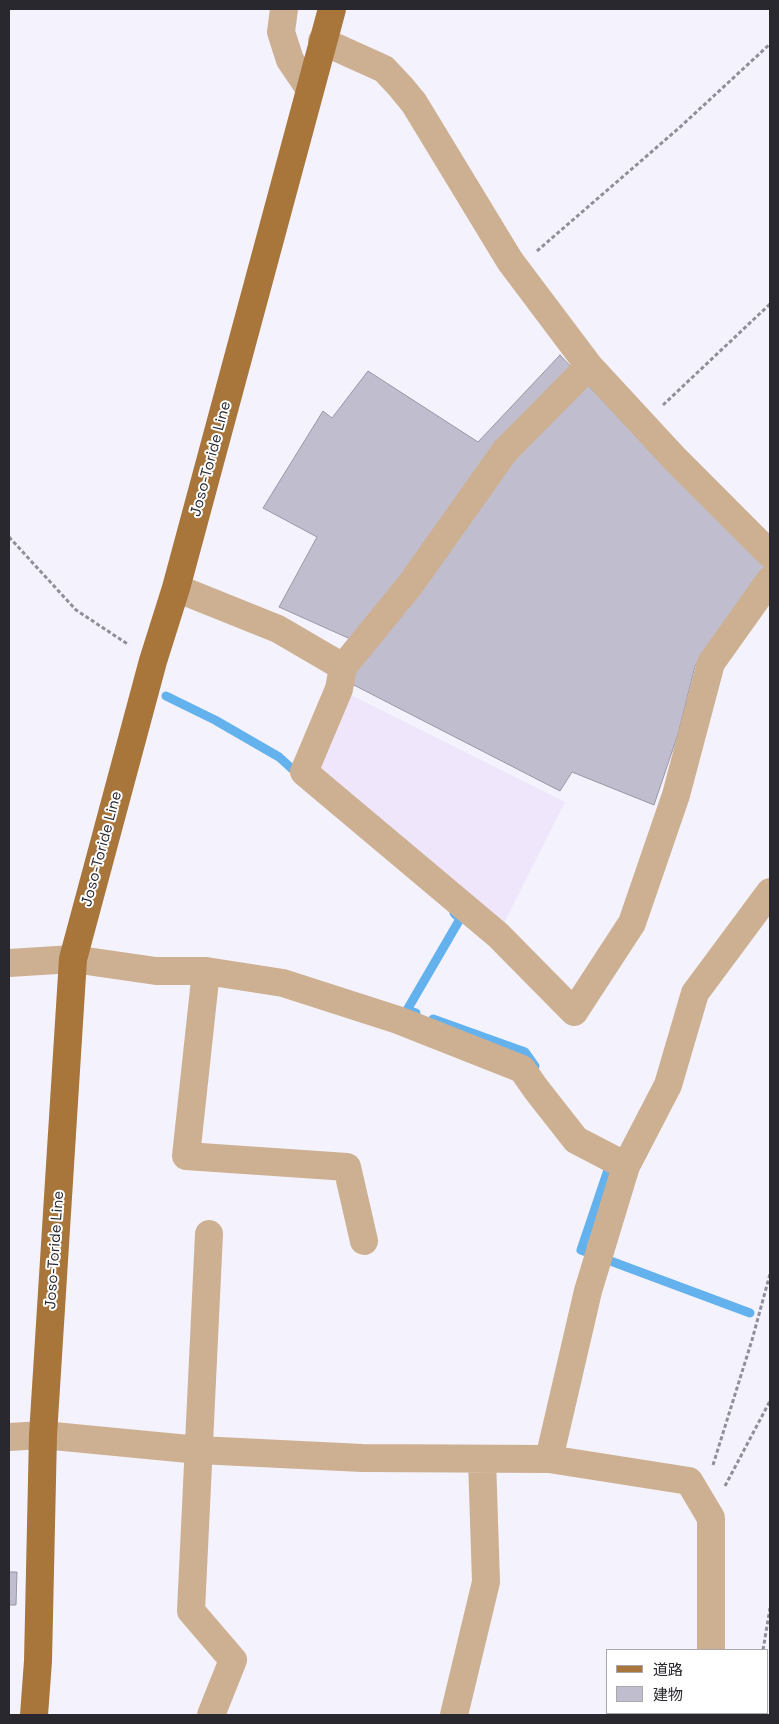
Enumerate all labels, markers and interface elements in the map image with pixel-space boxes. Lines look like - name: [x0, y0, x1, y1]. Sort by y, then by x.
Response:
- street label: Joso-Toride Line: [187, 399, 235, 519]
- street label: Joso-Toride Line: [78, 789, 126, 909]
- street label: Joso-Toride Line: [42, 1190, 68, 1310]
- legend: [606, 1649, 769, 1714]
- text: 道路: [653, 1660, 683, 1679]
- text: 建物: [653, 1685, 683, 1704]

